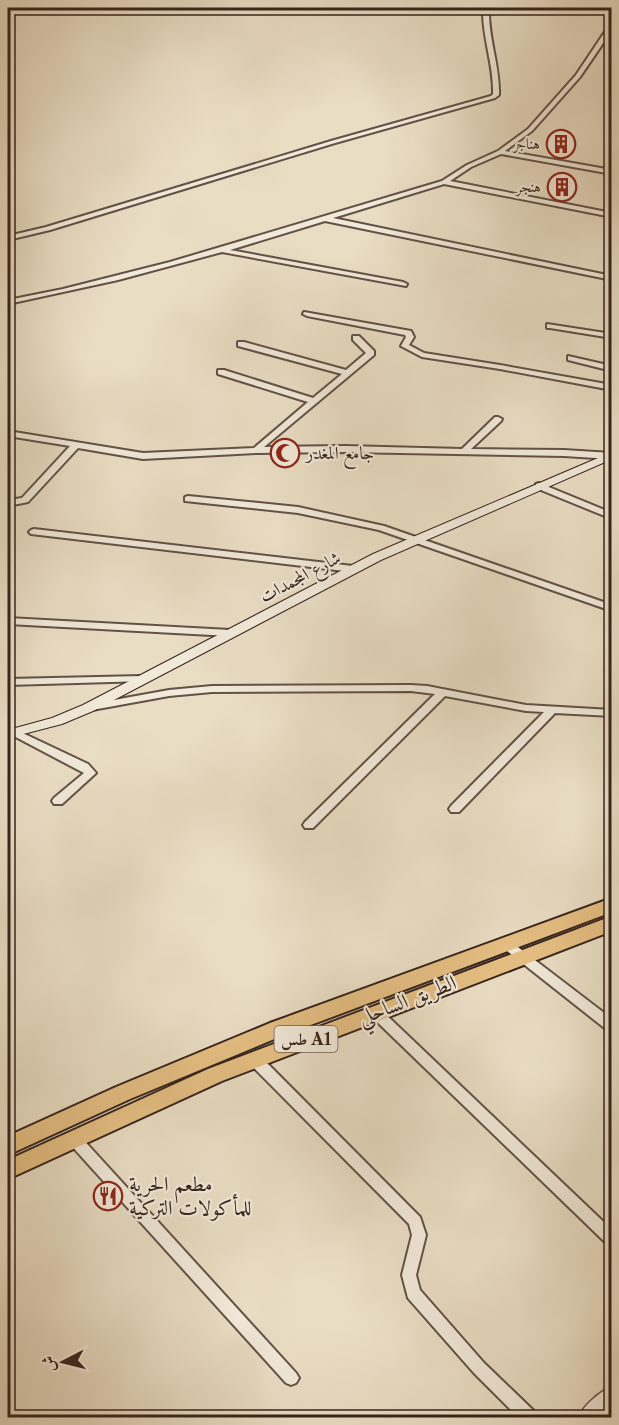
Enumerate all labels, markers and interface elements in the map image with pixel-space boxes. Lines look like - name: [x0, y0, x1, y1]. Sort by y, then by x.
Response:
- building icon: هناجر: [545, 128, 577, 160]
- place label: هناجر: [511, 134, 540, 153]
- building icon: هنجر: [546, 171, 578, 203]
- place label: هنجر: [514, 177, 541, 197]
- mosque icon: جامع المغدر: [269, 437, 301, 469]
- place label: جامع المغدر: [304, 442, 374, 469]
- street label: شارع المجمدات: [256, 546, 346, 611]
- street label: الطريق الساحلي: [354, 969, 463, 1037]
- road number: طس A1: [274, 1026, 338, 1052]
- place label: مطعم الحرية للمأكولات التركية: [129, 1171, 252, 1221]
- restaurant icon: مطعم الحرية للمأكولات التركية: [92, 1180, 124, 1212]
- north arrow: [33, 1332, 93, 1392]
- text: ش: [37, 1355, 59, 1373]

